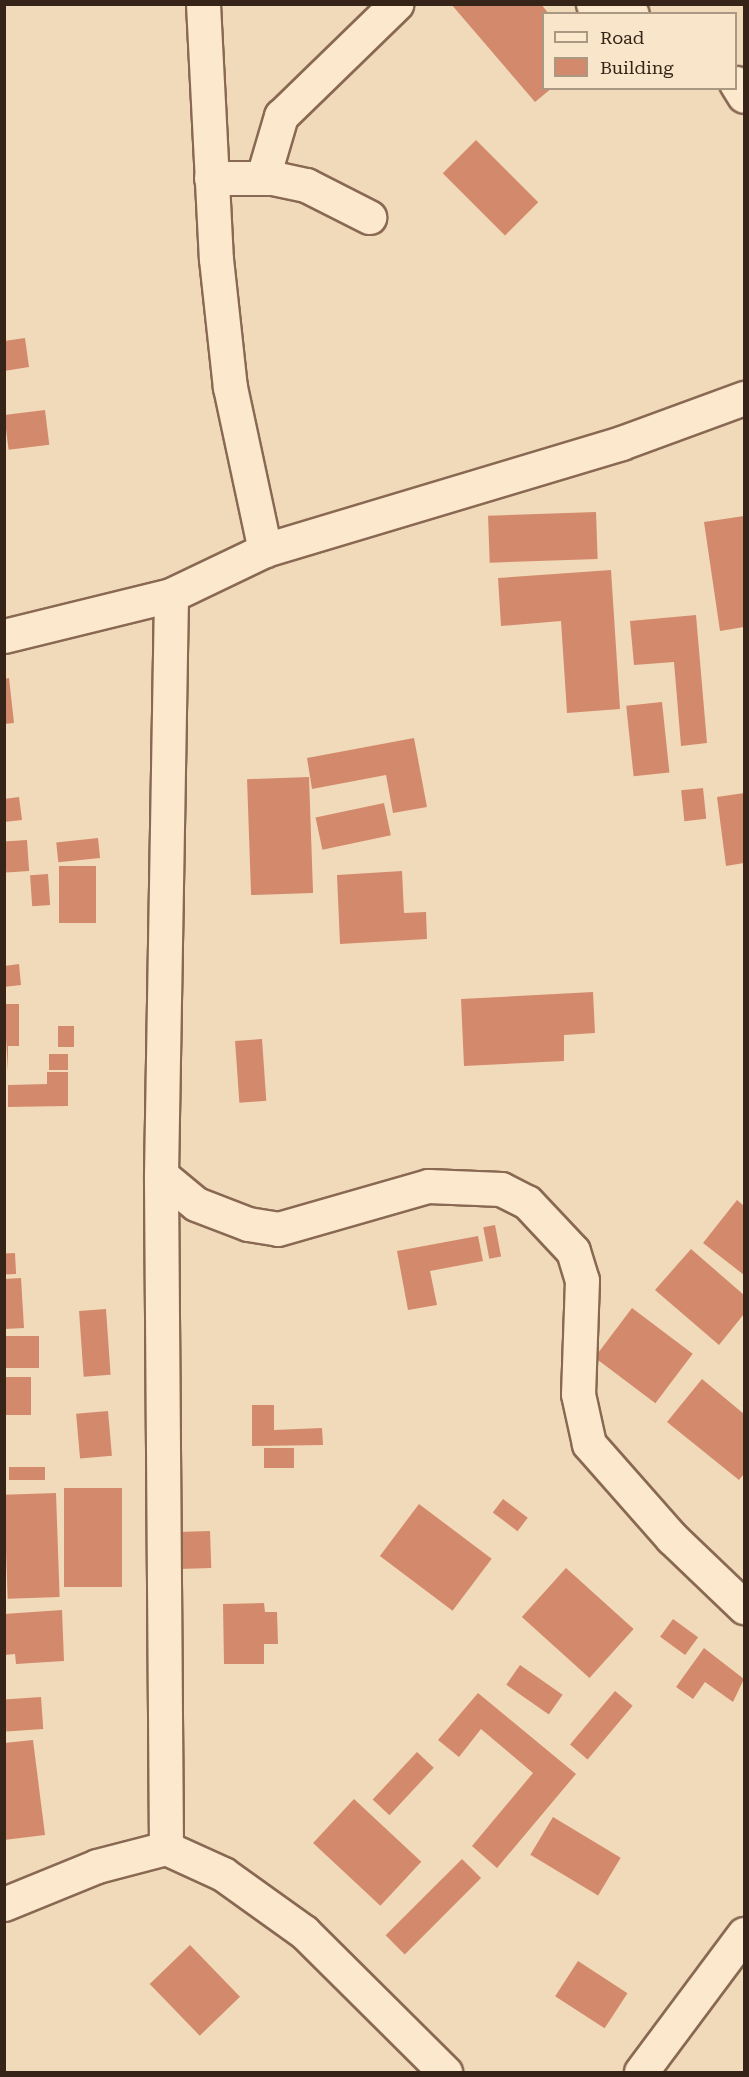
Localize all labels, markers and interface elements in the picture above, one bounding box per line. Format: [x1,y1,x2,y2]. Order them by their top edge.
legend [542,12,737,90]
text: Road [600,27,644,48]
text: Building [600,57,674,78]

